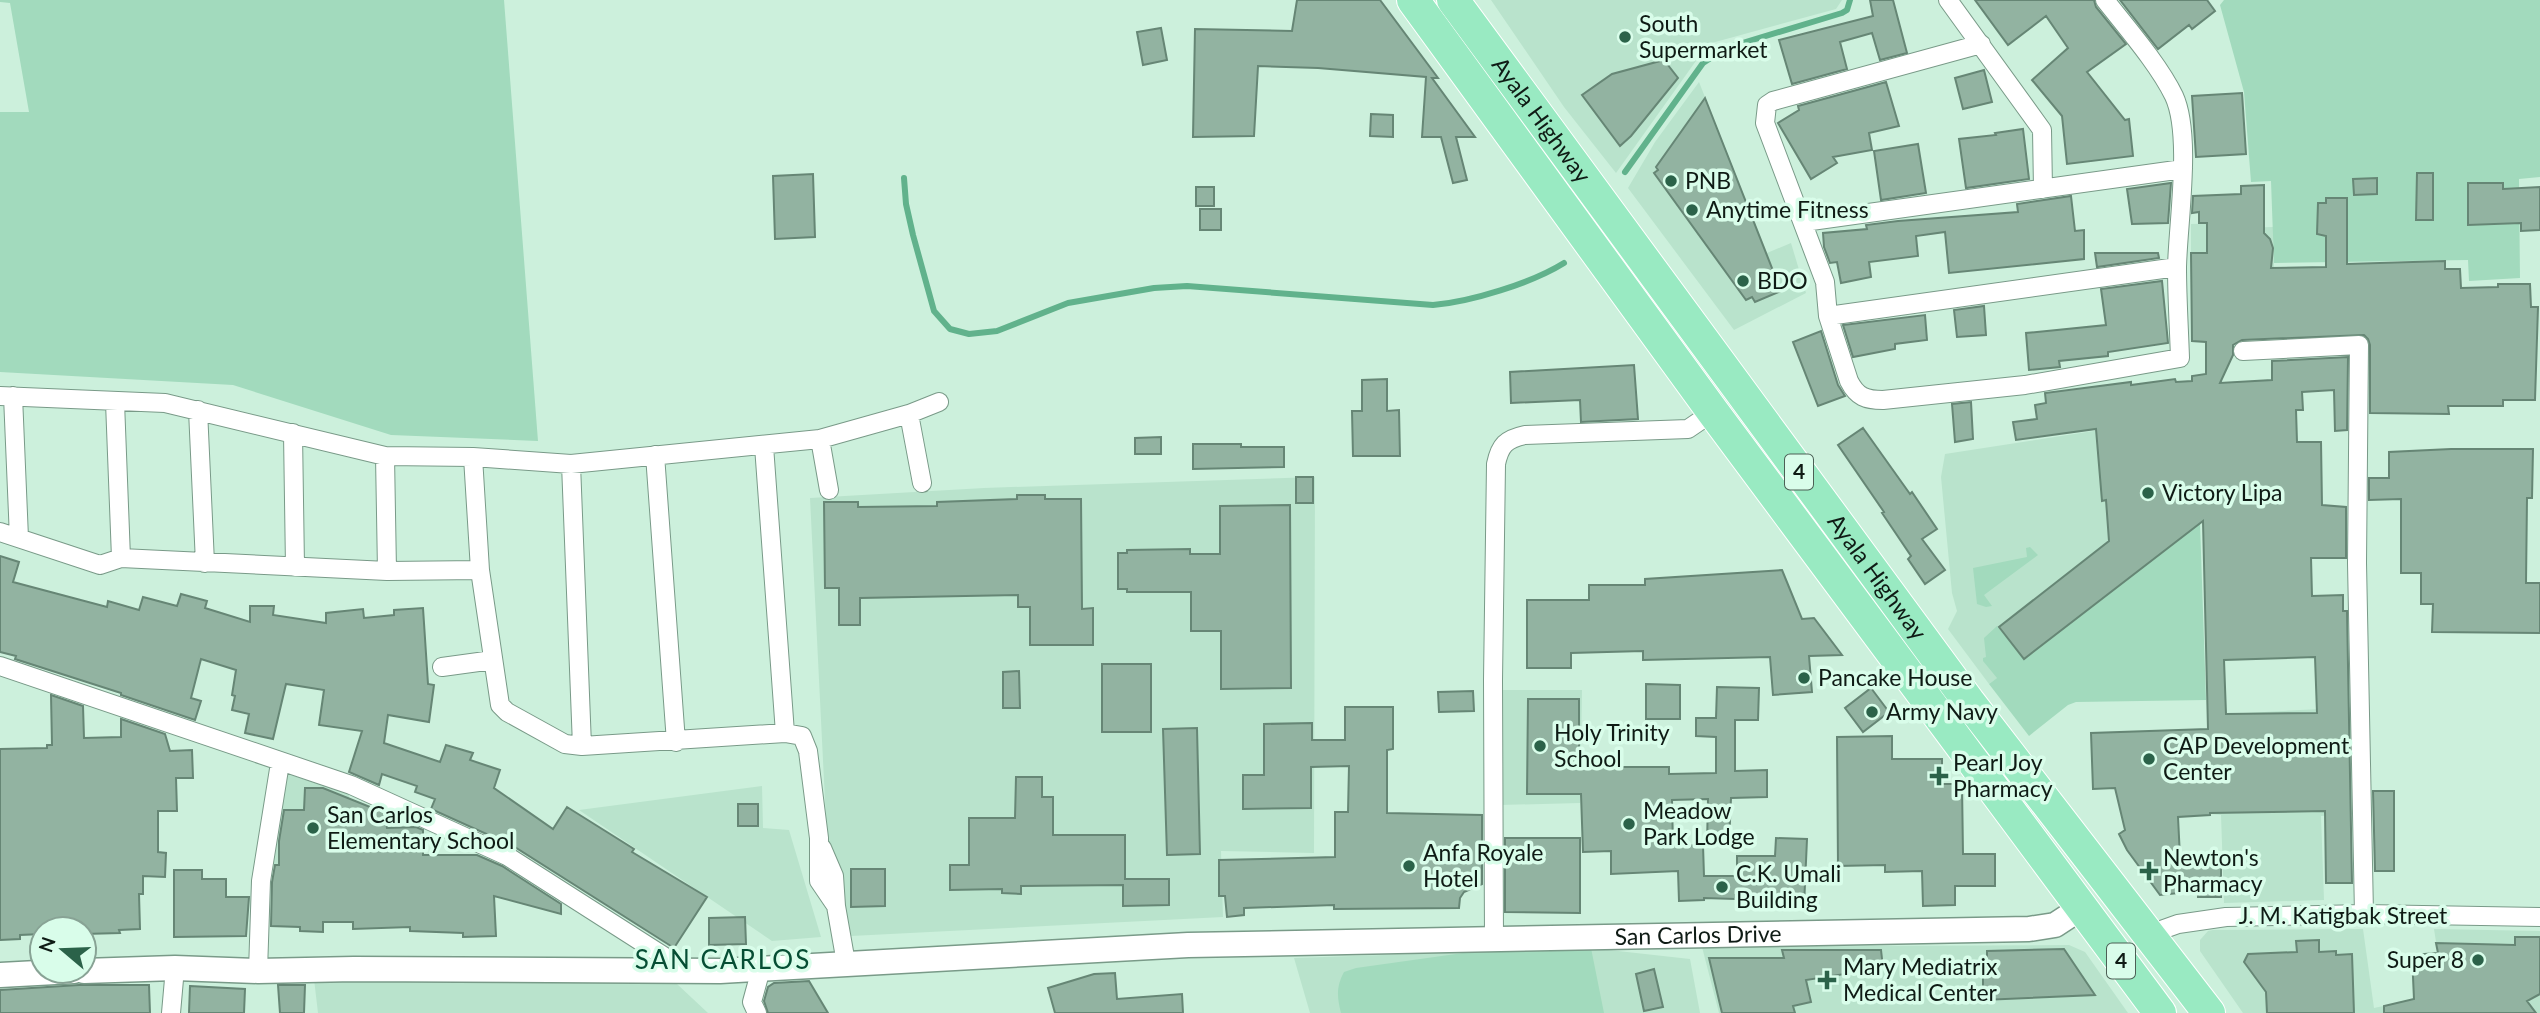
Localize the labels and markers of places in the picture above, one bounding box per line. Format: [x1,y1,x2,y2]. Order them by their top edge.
place label: South Supermarket [1639,9,1768,63]
marker: South Supermarket [1617,29,1633,45]
place label: PNB [1685,166,1731,194]
marker: PNB [1663,173,1679,189]
place label: Anytime Fitness [1706,195,1869,223]
marker: Anytime Fitness [1684,202,1700,218]
place label: BDO [1757,266,1808,294]
marker: BDO [1735,273,1751,289]
place label: Victory Lipa [2162,478,2283,506]
marker: Victory Lipa [2140,485,2156,501]
place label: Pancake House [1818,663,1972,691]
marker: Pancake House [1796,670,1812,686]
place label: Army Navy [1886,697,1998,725]
marker: Army Navy [1864,704,1880,720]
place label: Holy Trinity School [1554,718,1670,772]
place label: CAP Development Center [2163,731,2350,785]
marker: Holy Trinity School [1532,738,1548,754]
place label: Pearl Joy Pharmacy [1953,748,2053,802]
marker: CAP Development Center [2141,751,2157,767]
marker: Pearl Joy Pharmacy [1931,768,1947,784]
place label: Meadow Park Lodge [1643,796,1755,850]
place label: San Carlos Elementary School [327,800,514,854]
marker: Meadow Park Lodge [1621,816,1637,832]
marker: San Carlos Elementary School [305,820,321,836]
place label: Anfa Royale Hotel [1423,838,1543,892]
place label: Newton's Pharmacy [2163,843,2263,897]
marker: Anfa Royale Hotel [1401,858,1417,874]
place label: C.K. Umali Building [1736,859,1841,913]
marker: Newton's Pharmacy [2141,863,2157,879]
marker: C.K. Umali Building [1714,879,1730,895]
place label: Super 8 [2387,945,2464,973]
place label: Mary Mediatrix Medical Center [1843,952,1998,1006]
marker: Super 8 [2470,952,2486,968]
marker: Mary Mediatrix Medical Center [1817,970,1837,990]

